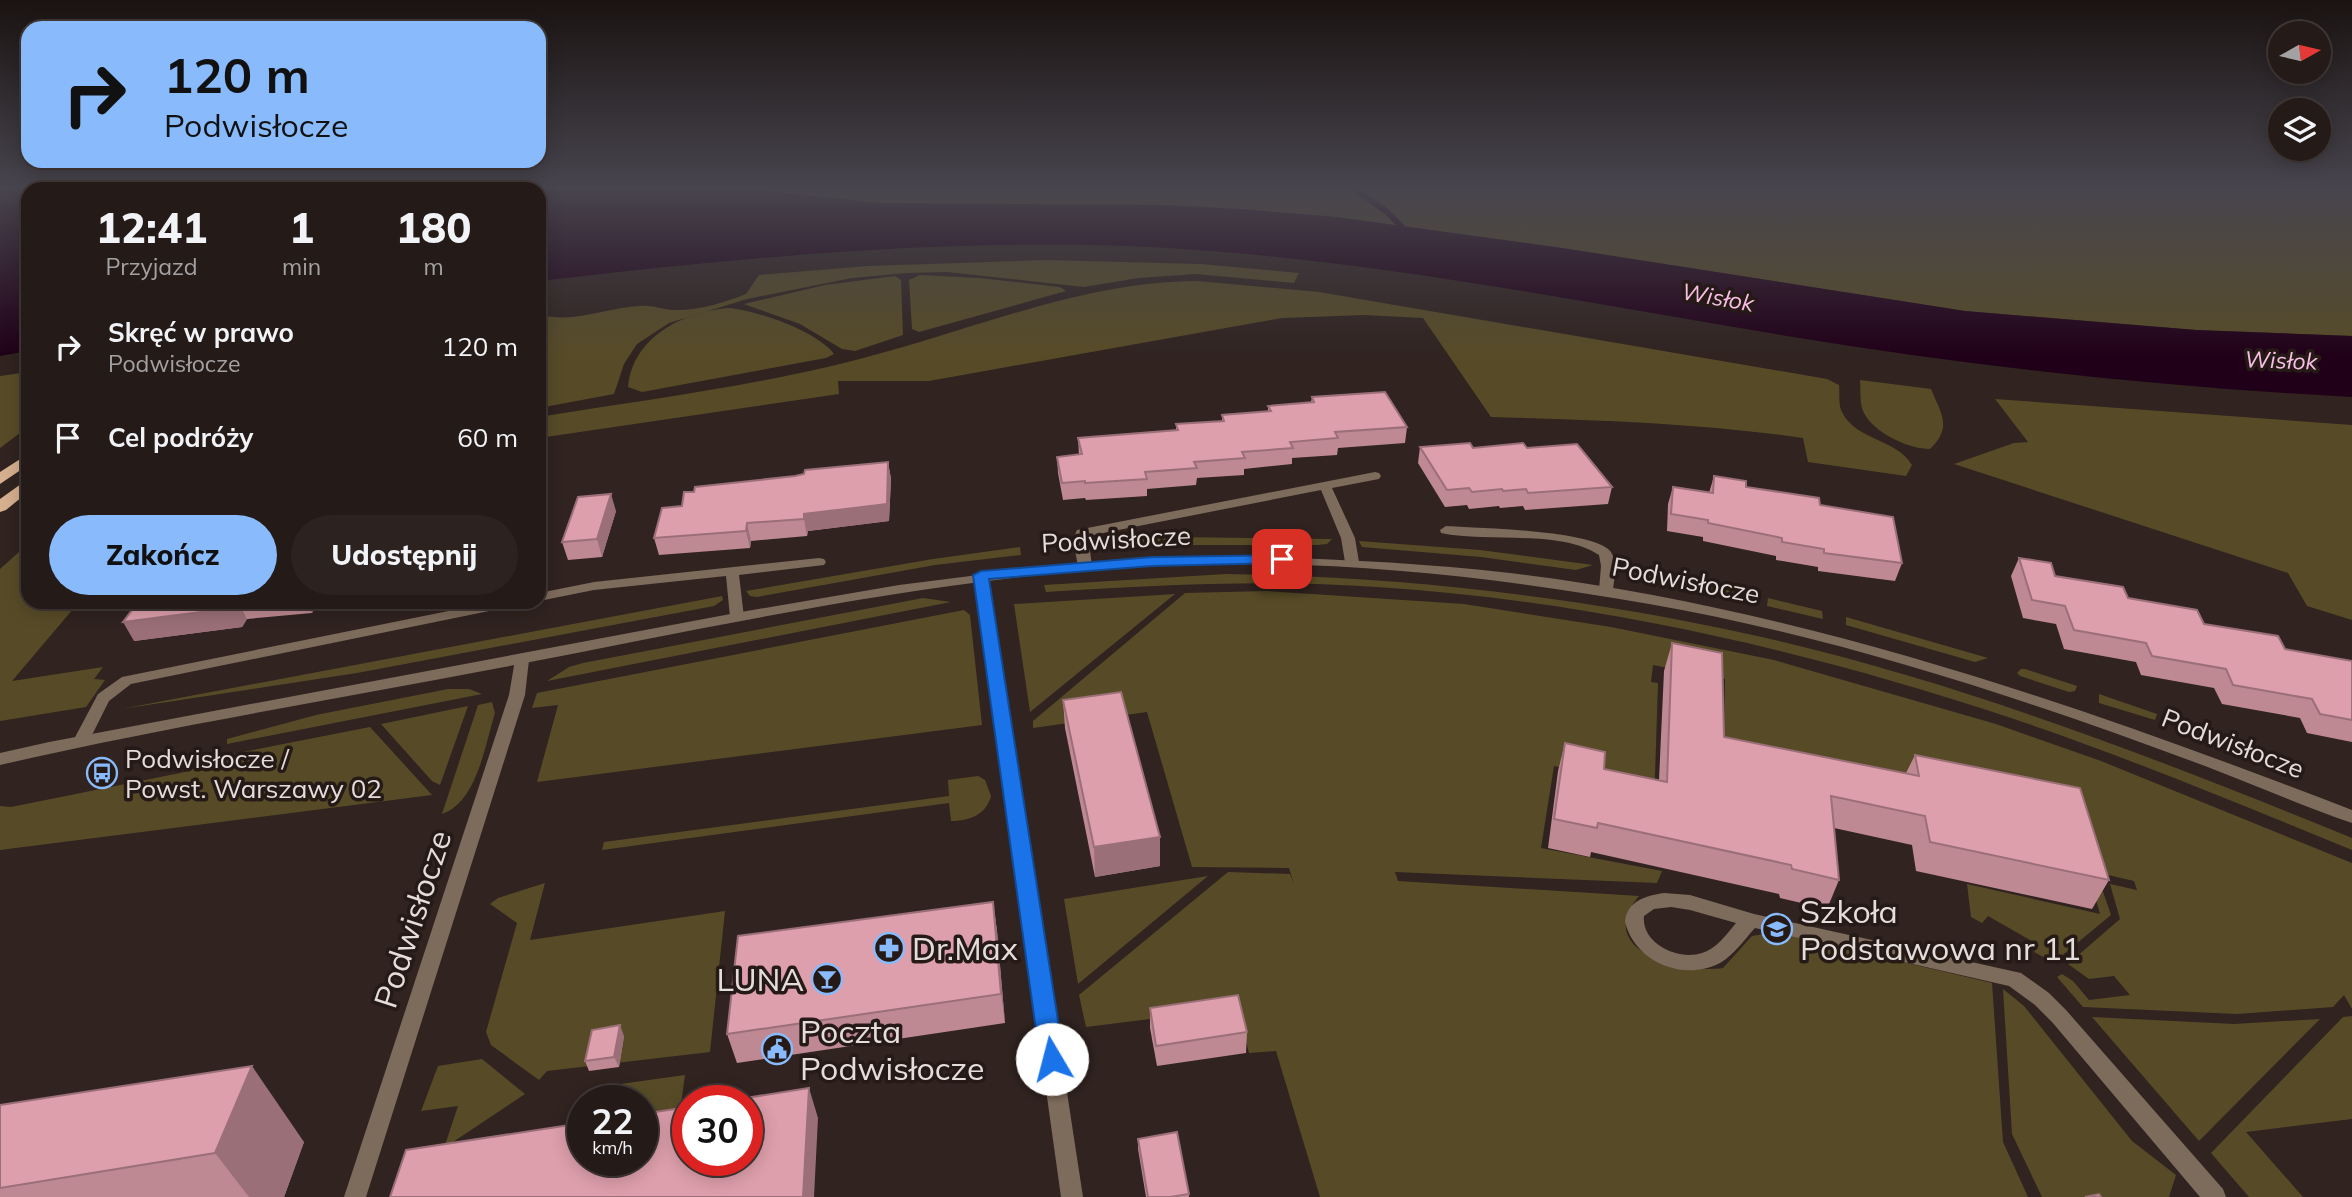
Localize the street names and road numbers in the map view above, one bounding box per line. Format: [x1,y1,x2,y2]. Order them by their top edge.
street label: Podwisłocze [1040,519,1192,559]
street label: Podwisłocze [1609,550,1763,610]
street label: Podwisłocze [2157,701,2309,785]
street label: Podwisłocze [365,825,459,1013]

